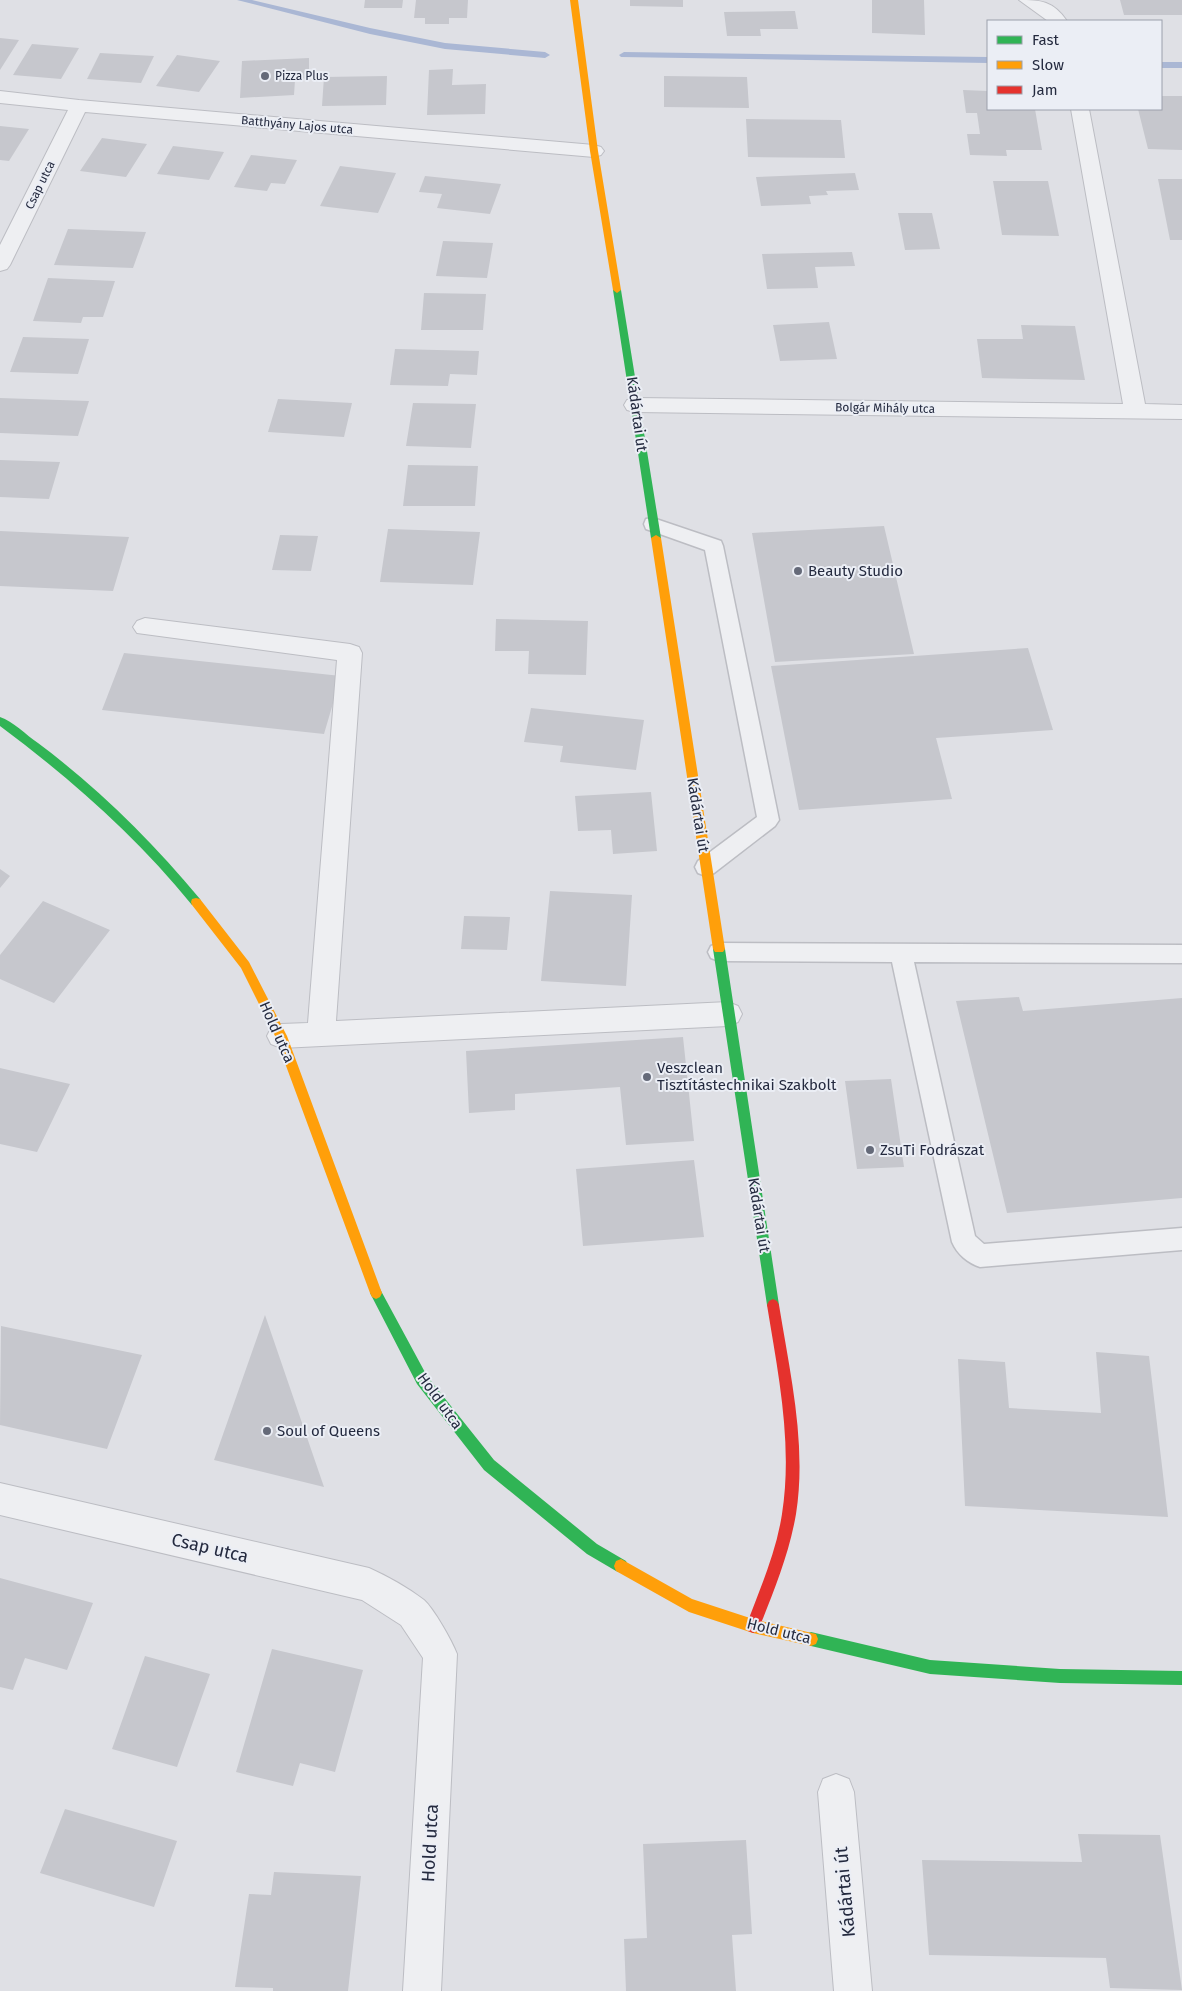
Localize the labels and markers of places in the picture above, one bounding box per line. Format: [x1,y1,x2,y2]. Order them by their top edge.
place label: Pizza Plus [275,69,329,83]
marker: Pizza Plus [259,70,271,82]
place label: Beauty Studio [808,562,903,580]
marker: Beauty Studio [792,565,804,577]
place label: Veszclean Tisztítástechnikai Szakbolt [657,1059,837,1094]
marker: Veszclean Tisztítástechnikai Szakbolt [641,1071,653,1083]
place label: ZsuTi Fodrászat [880,1141,985,1159]
marker: ZsuTi Fodrászat [864,1144,876,1156]
place label: Soul of Queens [277,1422,380,1440]
marker: Soul of Queens [261,1425,273,1437]

